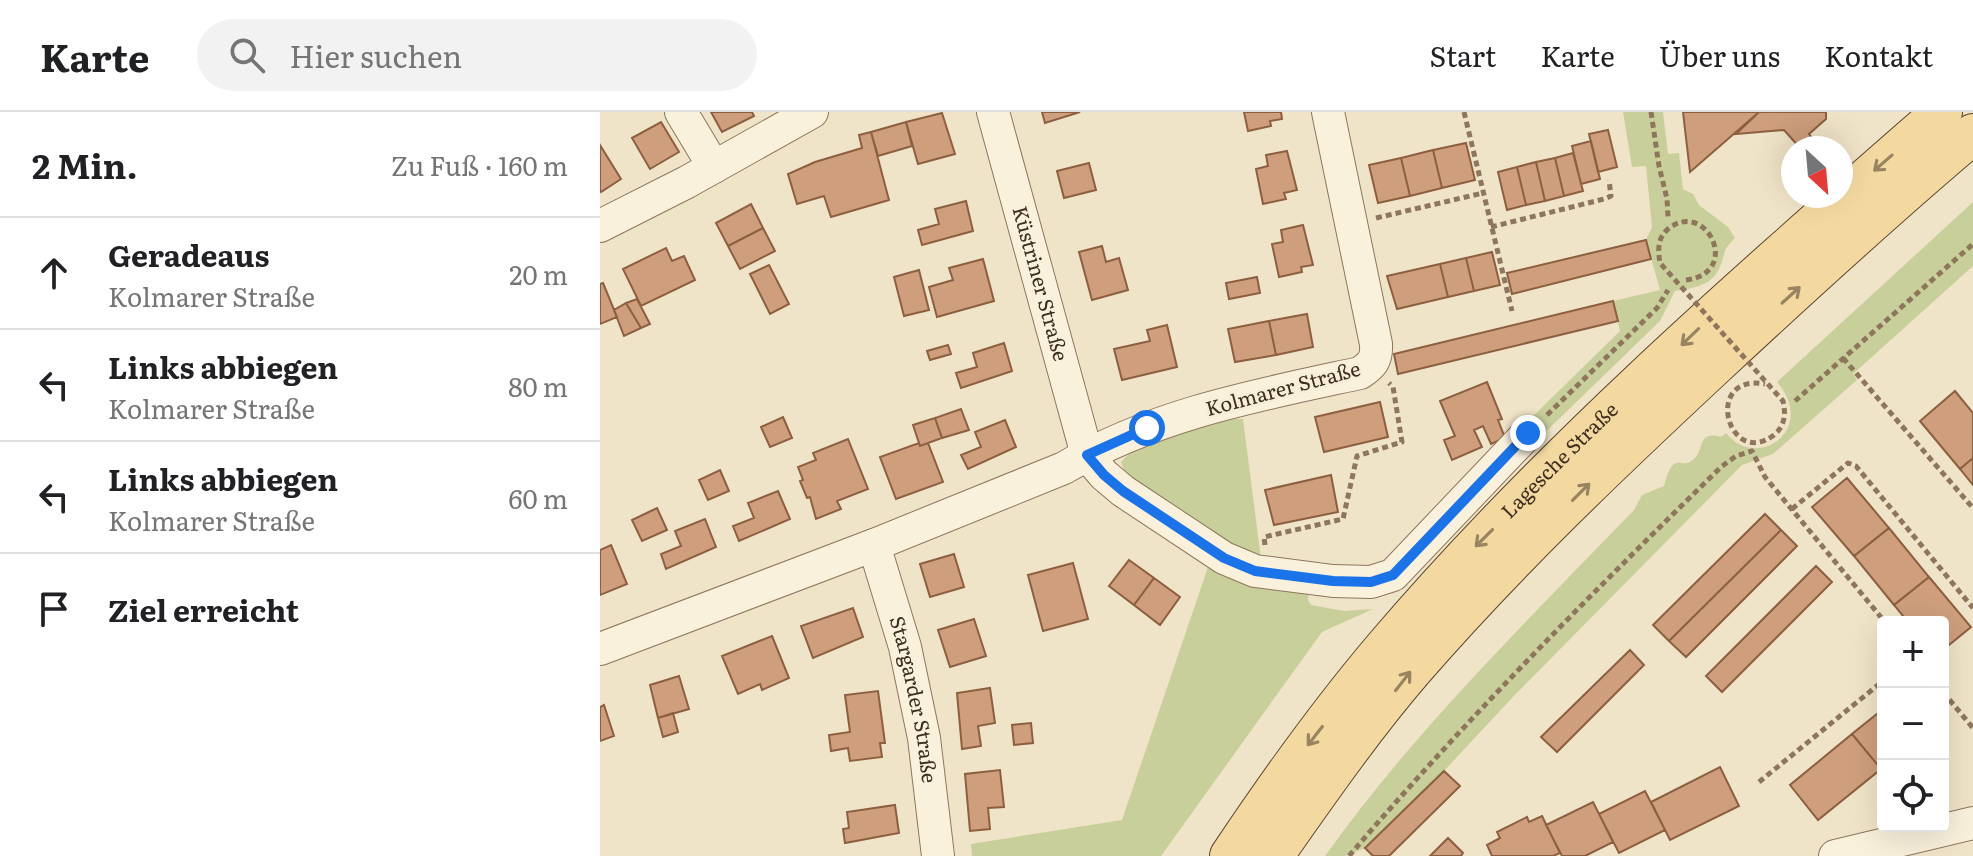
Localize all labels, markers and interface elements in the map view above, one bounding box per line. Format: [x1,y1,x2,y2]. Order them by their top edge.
search box [197,19,757,91]
text: Karte [40,27,149,84]
icon: search [225,33,269,77]
text: Hier suchen [289,33,462,77]
text: Start [1430,34,1496,76]
text: Karte [1540,34,1615,76]
text: Über uns [1659,34,1780,76]
text: Kontakt [1824,34,1933,76]
north arrow [1781,136,1853,208]
text: 2 Min. [32,139,138,189]
text: Zu Fuß · 160 m [391,145,568,184]
one-way arrow [1874,154,1894,172]
street label: Küstriner Straße [1006,202,1078,364]
text: Geradeaus [108,232,270,276]
icon: ahead [32,251,76,295]
text: 20 m [509,254,568,293]
text: Kolmarer Straße [108,276,315,315]
one-way arrow [1781,287,1801,305]
one-way arrow [1680,327,1700,346]
text: Links abbiegen [108,344,338,388]
street label: Kolmarer Straße [1202,352,1363,422]
icon: left [32,363,76,407]
text: 80 m [508,366,568,405]
text: Kolmarer Straße [108,388,315,427]
street label: Lagesche Straße [1493,394,1624,524]
route start [1129,410,1165,446]
route end [1510,415,1546,451]
text: Links abbiegen [108,456,338,500]
icon: left [32,475,76,519]
text: 60 m [509,478,568,517]
one-way arrow [1571,483,1590,502]
text: Kolmarer Straße [108,500,315,539]
one-way arrow [1475,528,1494,547]
icon: arrive [32,587,76,631]
text: Ziel erreicht [108,587,299,631]
street label: Stargarder Straße [883,612,946,785]
map controls [1877,616,1949,832]
button: + [1877,616,1949,688]
one-way arrow [1395,671,1412,692]
button: − [1877,688,1949,760]
one-way arrow [1307,725,1324,746]
button: locate [1877,760,1949,832]

